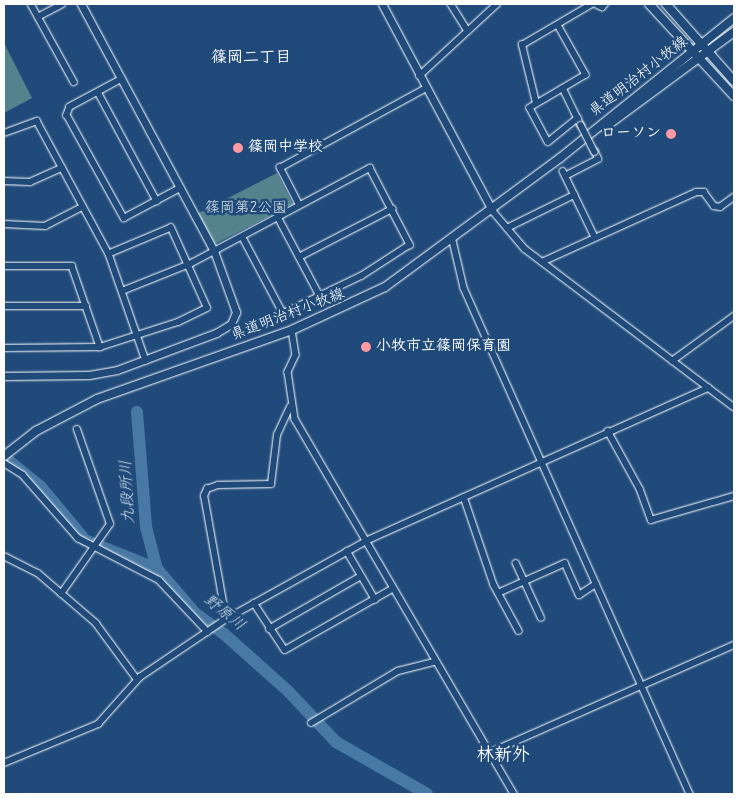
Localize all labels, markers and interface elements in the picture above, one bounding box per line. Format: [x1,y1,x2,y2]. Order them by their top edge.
street label: 県道明治村小牧線 [586,33,692,121]
district label: 篠岡二丁目 [211,48,291,68]
place label: ローソン [601,125,661,143]
marker: ローソン [665,128,677,140]
place label: 篠岡中学校 [248,139,323,157]
marker: 篠岡中学校 [232,142,244,154]
park label: 篠岡第2公園 [205,200,287,218]
street label: 県道明治村小牧線 [229,285,347,345]
place label: 小牧市立篠岡保育園 [376,338,511,356]
marker: 小牧市立篠岡保育園 [360,341,372,353]
water label: 九段所川 [117,460,139,524]
water label: 野原川 [199,590,249,636]
district label: 林新外 [476,744,530,766]

